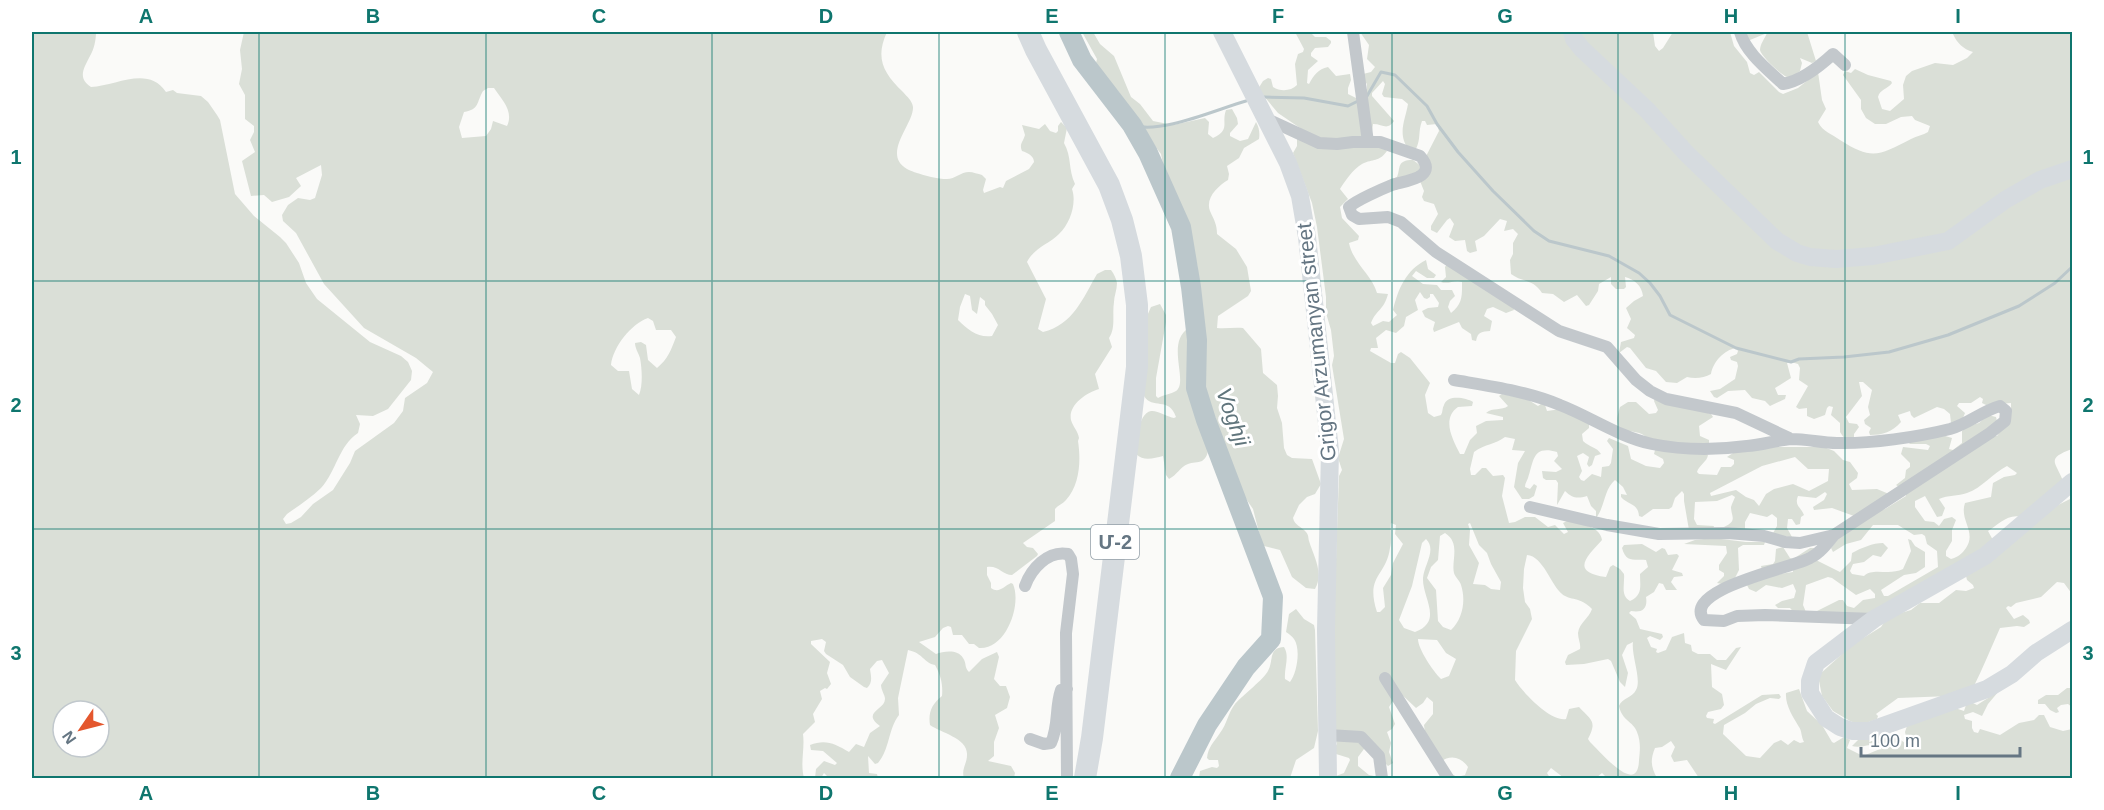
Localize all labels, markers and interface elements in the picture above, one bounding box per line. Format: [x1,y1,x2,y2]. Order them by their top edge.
text: A [139,5,153,27]
text: B [366,5,380,27]
text: C [592,5,606,27]
text: D [819,5,833,27]
text: E [1045,5,1059,27]
text: F [1272,5,1284,27]
text: G [1497,5,1513,27]
text: H [1724,5,1738,27]
text: I [1955,5,1961,27]
text: 1 [10,146,22,168]
text: 1 [2082,146,2094,168]
street label: Grigor Arzumanyan street [1292,222,1340,462]
water label: Voghji [1211,384,1255,451]
text: 2 [10,394,22,416]
text: 2 [2082,394,2094,416]
road number: Մ-2 [1091,525,1139,559]
text: 3 [10,642,22,664]
text: 3 [2082,642,2094,664]
north arrow [51,699,111,759]
scale bar [1861,720,2020,758]
text: N [59,728,79,747]
text: 100 m [1870,731,1920,751]
text: A [139,782,153,804]
text: B [366,782,380,804]
text: C [592,782,606,804]
text: D [819,782,833,804]
text: E [1045,782,1059,804]
text: F [1272,782,1284,804]
text: G [1497,782,1513,804]
text: H [1724,782,1738,804]
text: I [1955,782,1961,804]

